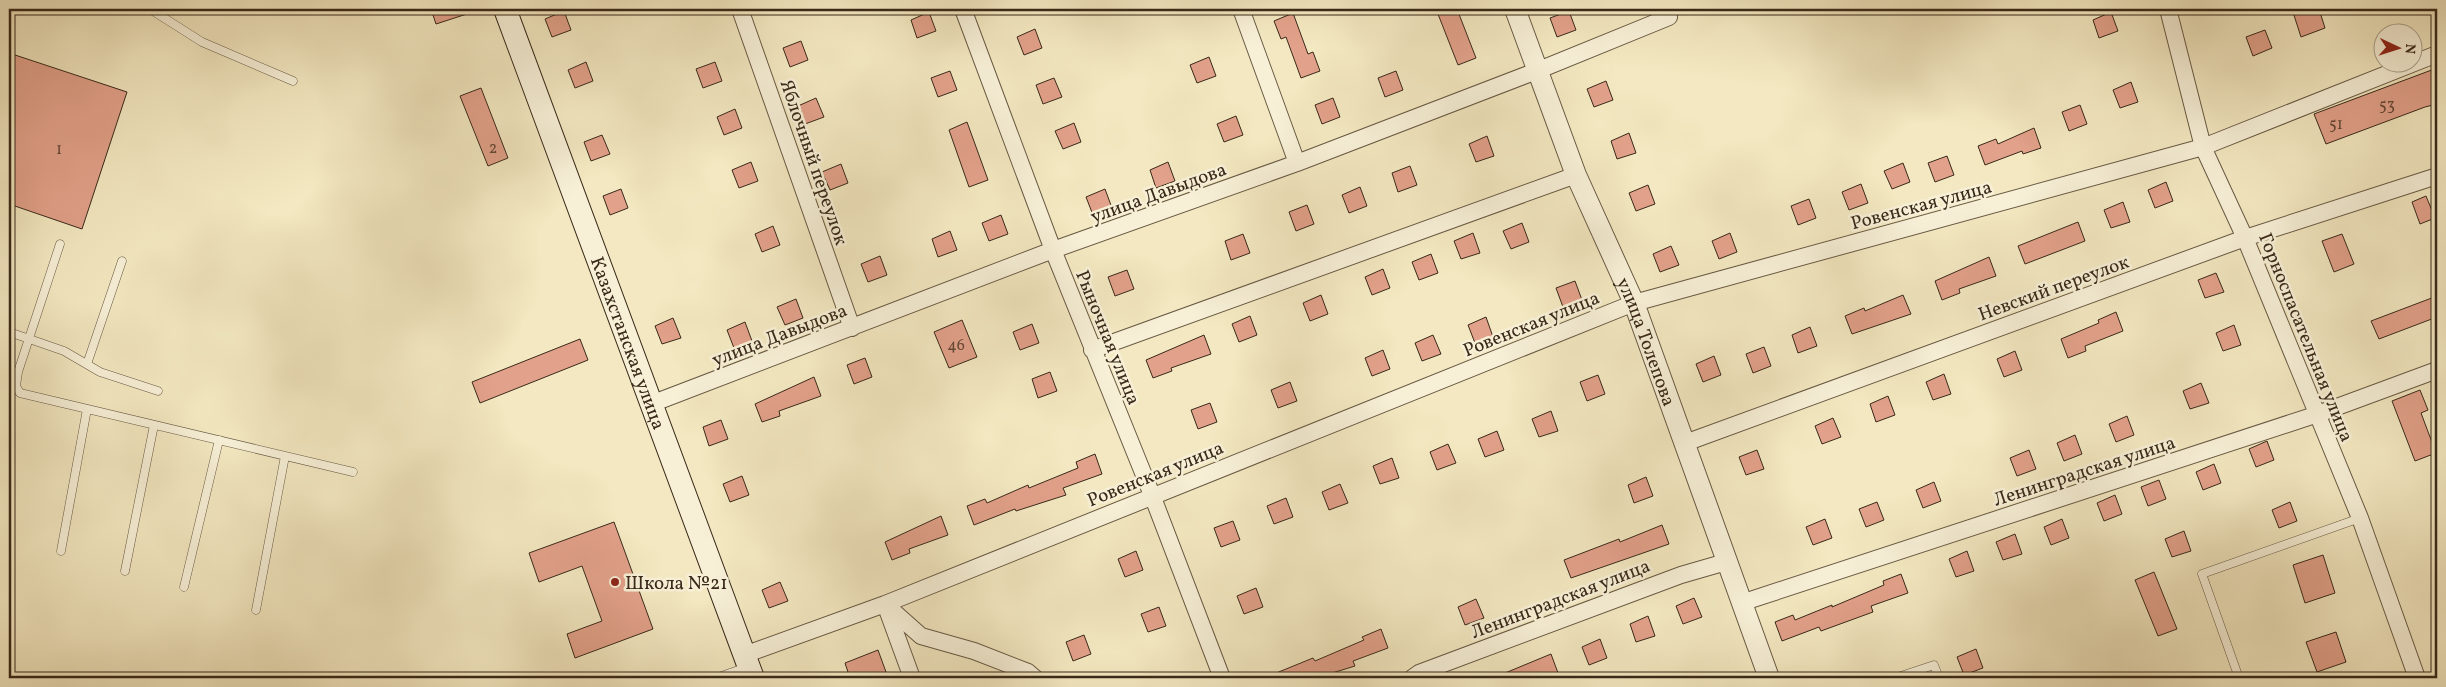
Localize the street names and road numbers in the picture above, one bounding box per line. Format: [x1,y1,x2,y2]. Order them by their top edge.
street label: Яблочный переулок [773,76,854,249]
street label: улица Давыдова [1087,157,1230,231]
street label: Ровенская улица [1848,175,1995,237]
street label: Горноспасательная улица [2251,229,2359,446]
street label: Невский переулок [1975,250,2133,328]
street label: Казахстанская улица [583,253,671,434]
street label: Рыночная улица [1068,266,1146,409]
street label: улица Толепова [1609,274,1681,410]
street label: Ровенская улица [1460,286,1604,364]
street label: улица Давыдова [708,298,851,374]
street label: Ленинградская улица [1990,430,2179,514]
street label: Ровенская улица [1084,436,1228,514]
street label: Ленинградская улица [1467,554,1654,646]

